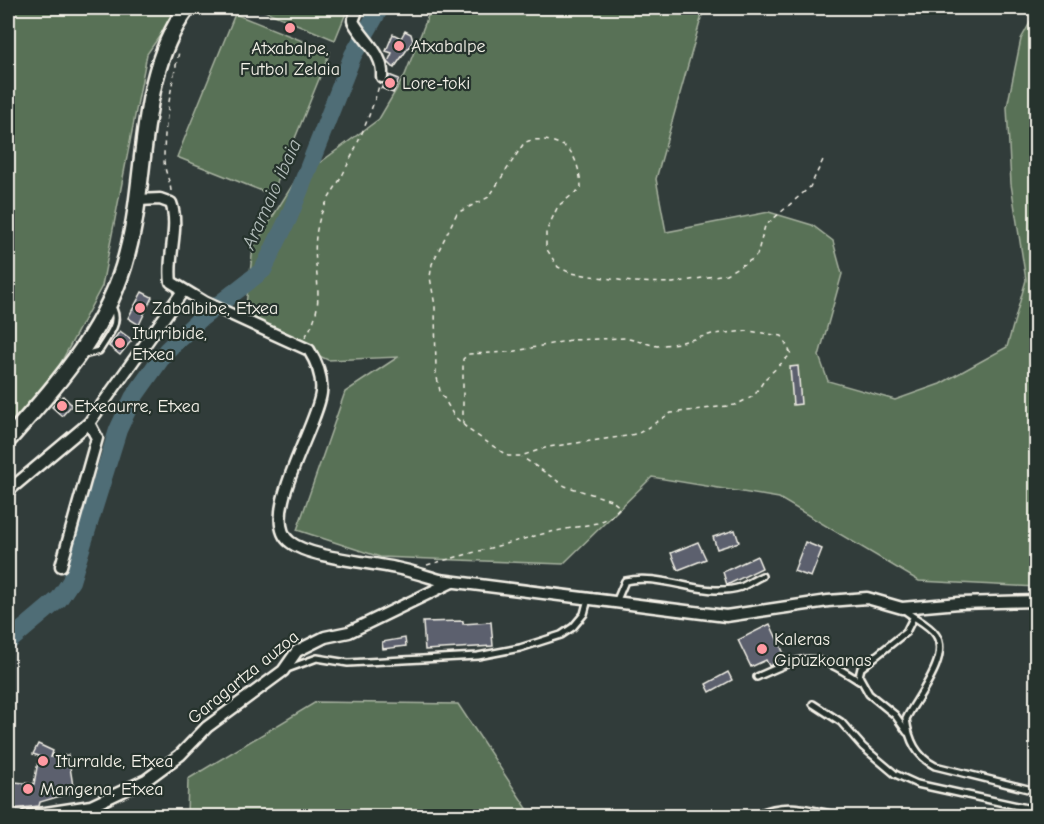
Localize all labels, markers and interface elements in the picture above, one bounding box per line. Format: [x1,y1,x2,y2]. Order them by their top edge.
marker: Atxabalpe, Futbol Zelaia [283,21,297,35]
place label: Atxabalpe [411,36,485,57]
place label: Atxabalpe, Futbol Zelaia [240,38,340,80]
marker: Atxabalpe [392,39,406,53]
place label: Lore-toki [402,73,470,94]
marker: Lore-toki [383,76,397,90]
water label: Aramaio ibaia [236,136,306,254]
place label: Zabalbibe, Etxea [152,298,278,319]
marker: Zabalbibe, Etxea [133,301,147,315]
place label: Iturribide, Etxea [132,323,207,365]
marker: Iturribide, Etxea [113,336,127,350]
place label: Etxeaurre, Etxea [74,396,200,417]
marker: Etxeaurre, Etxea [55,399,69,413]
street label: Garagartza auzoa [184,626,303,729]
place label: Kaleras Gipuzkoanas [774,629,871,671]
marker: Kaleras Gipuzkoanas [755,642,769,656]
place label: Iturralde, Etxea [55,751,174,772]
marker: Iturralde, Etxea [36,754,50,768]
place label: Mangena, Etxea [40,779,164,800]
marker: Mangena, Etxea [21,782,35,796]

